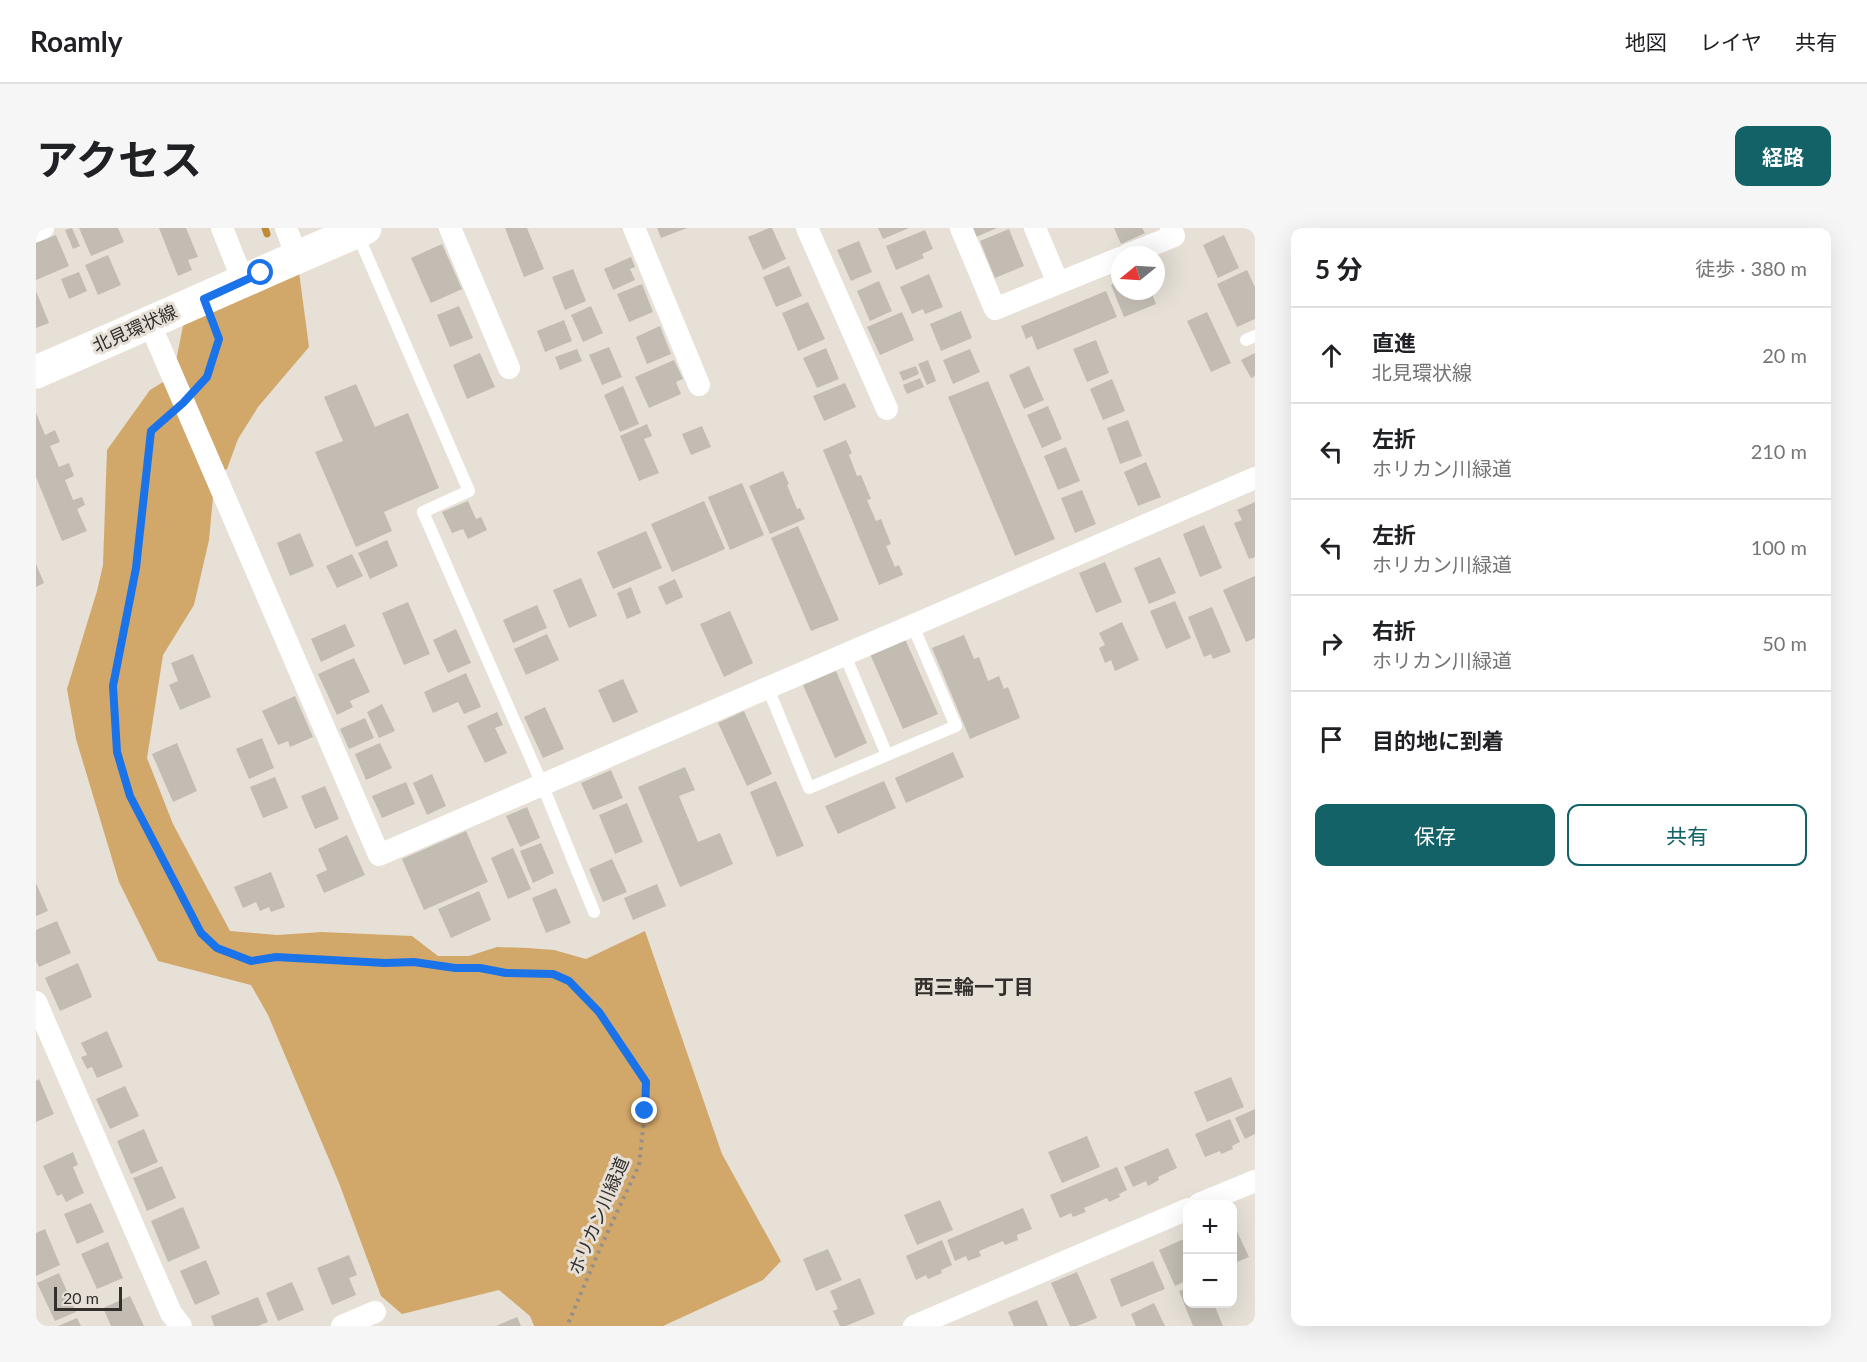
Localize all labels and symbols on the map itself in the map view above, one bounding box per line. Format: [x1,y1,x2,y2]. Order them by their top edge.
north arrow [1111,246,1165,300]
route start [247,259,273,285]
street label: 北見環状線 [89,300,180,356]
district label: 西三輪一丁目 [914,974,1034,998]
route end [631,1097,657,1123]
street label: ホリカン川緑道 [563,1153,633,1278]
scale bar [54,1284,122,1312]

